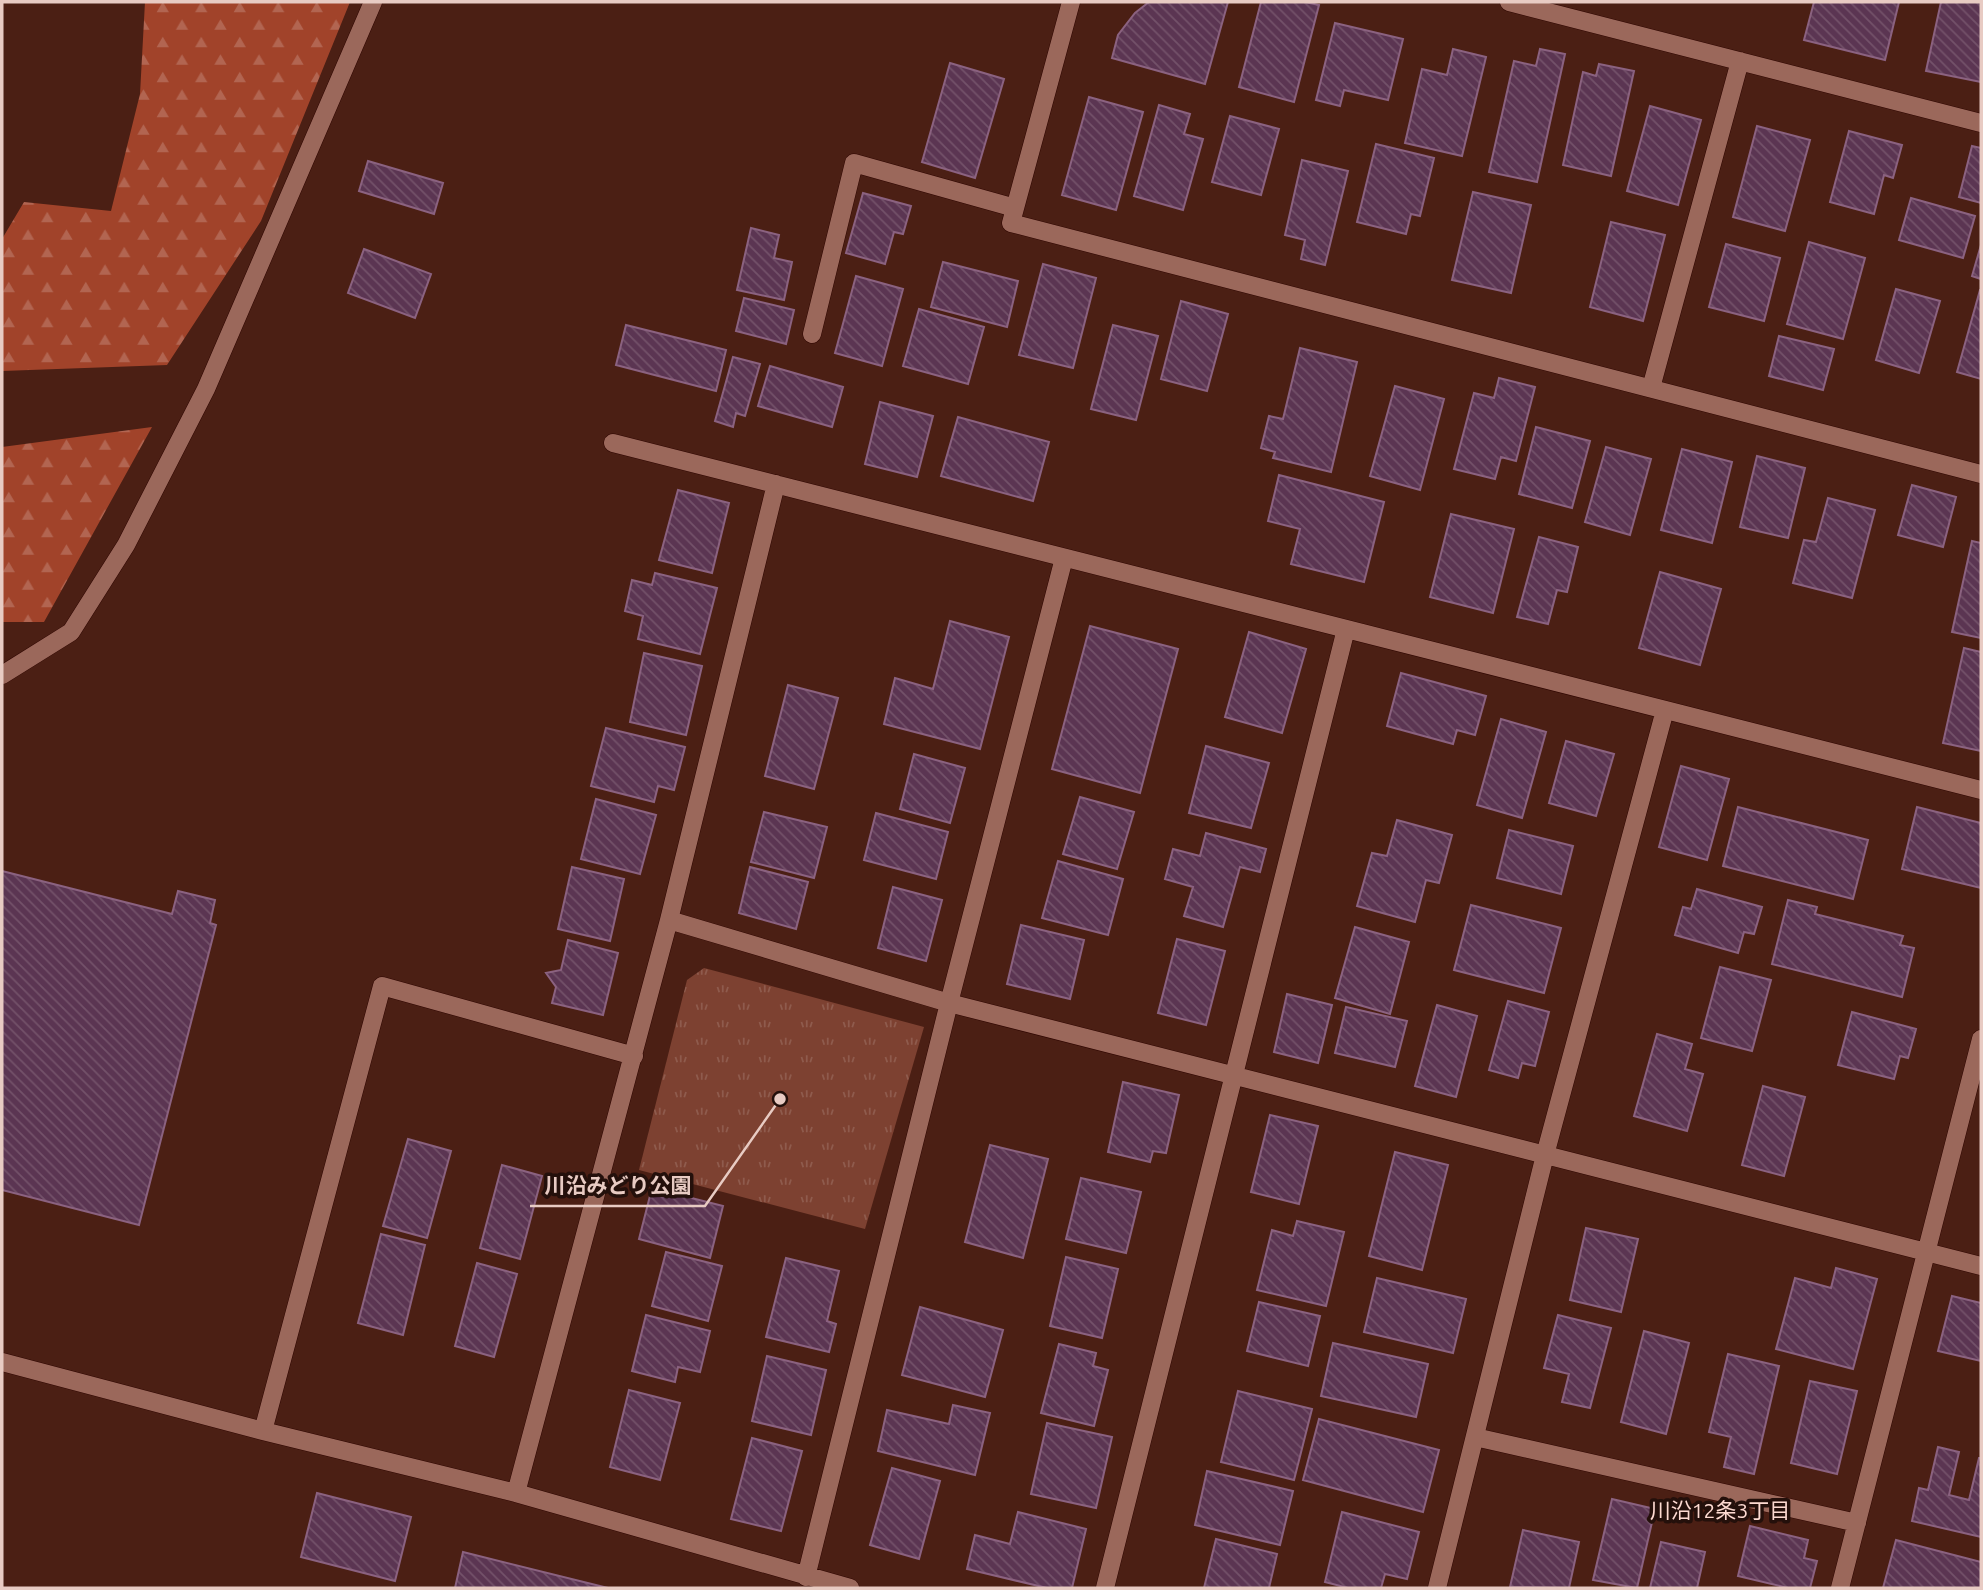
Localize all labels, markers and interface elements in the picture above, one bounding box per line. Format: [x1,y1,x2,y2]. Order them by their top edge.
callout: 川沿みどり公園 [530,1164,705,1206]
text: 川沿みどり公園 [545,1173,692,1197]
district label: 川沿12条3丁目 [1650,1498,1790,1522]

